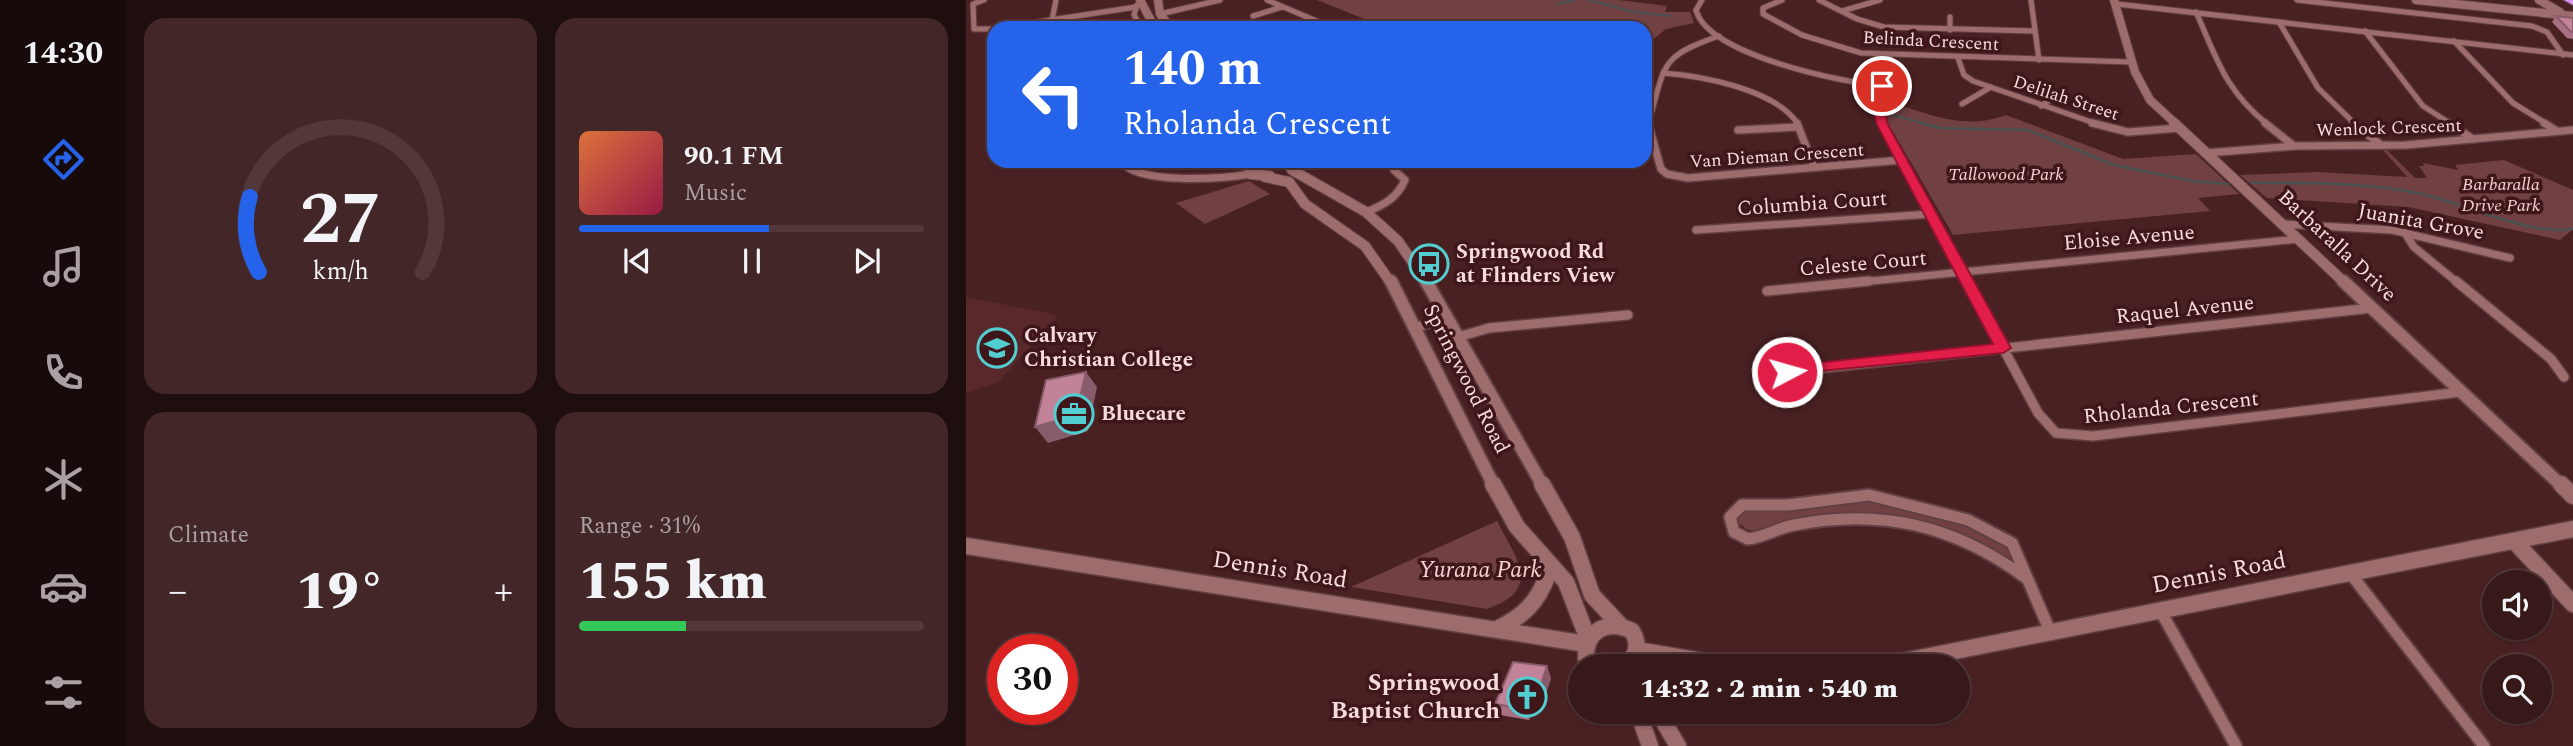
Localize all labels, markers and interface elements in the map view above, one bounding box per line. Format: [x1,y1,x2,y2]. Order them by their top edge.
street label: Belinda Crescent [1862,24,2000,58]
text: 14:30 [23,29,103,78]
text: 140 m [1123,32,1262,107]
icon: left [1008,49,1099,140]
pin [1852,56,1912,116]
icon: arrive [1863,67,1901,105]
street label: Delilah Street [2010,68,2122,128]
text: Rholanda Crescent [1123,100,1391,149]
street label: Wenlock Crescent [2316,112,2462,144]
icon: directions [39,135,88,184]
text: 90.1 FM [684,136,784,176]
street label: Van Dieman Crescent [1689,136,1865,176]
park label: Tallowood Park [1948,161,2064,188]
text: 27 [300,165,381,276]
park label: Barbaralla Drive Park [2462,171,2541,219]
text: Music [684,176,747,211]
street label: Barbaralla Drive [2270,182,2404,310]
street label: Columbia Court [1736,183,1888,225]
street label: Juanita Grove [2355,195,2487,249]
street label: Eloise Avenue [2062,216,2196,260]
place label: Springwood Rd at Flinders View [1456,236,1616,292]
icon: music [39,242,88,291]
icon: previous [618,242,656,280]
icon: pause [733,242,771,280]
icon: next [848,242,886,280]
street label: Celeste Court [1798,242,1928,286]
bus stop icon: Springwood Rd at Flinders View [1408,243,1450,285]
text: km/h [312,253,369,291]
street label: Raquel Avenue [2114,287,2256,333]
street label: Springwood Road [1414,298,1518,460]
place label: Calvary Christian College [1024,320,1193,376]
school or university icon: Calvary Christian College [976,327,1018,369]
position arrow [1750,335,1824,409]
icon: phone [39,348,88,397]
street label: Rholanda Crescent [2082,383,2260,433]
office icon: Bluecare [1053,393,1095,435]
place label: Bluecare [1101,398,1186,430]
icon: climate [39,455,88,504]
text: Range · 31% [579,509,700,544]
text: Climate [168,518,249,553]
street label: Dennis Road [1210,542,1350,598]
street label: Dennis Road [2149,542,2289,604]
text: 155 km [579,543,767,622]
park label: Yurana Park [1418,552,1542,588]
text: 19° [296,553,385,632]
icon: car [39,562,88,611]
text: − [168,563,187,621]
text: + [494,563,513,621]
map controls [2482,570,2552,724]
button: sound [2482,570,2552,640]
speed limit sign: 30 [987,634,1078,725]
button: search [2482,654,2552,724]
place label: Springwood Baptist Church [1331,665,1500,729]
icon: filters [39,668,88,717]
text: 14:32 · 2 min · 540 m [1640,669,1898,709]
church icon: Springwood Baptist Church [1506,676,1548,718]

